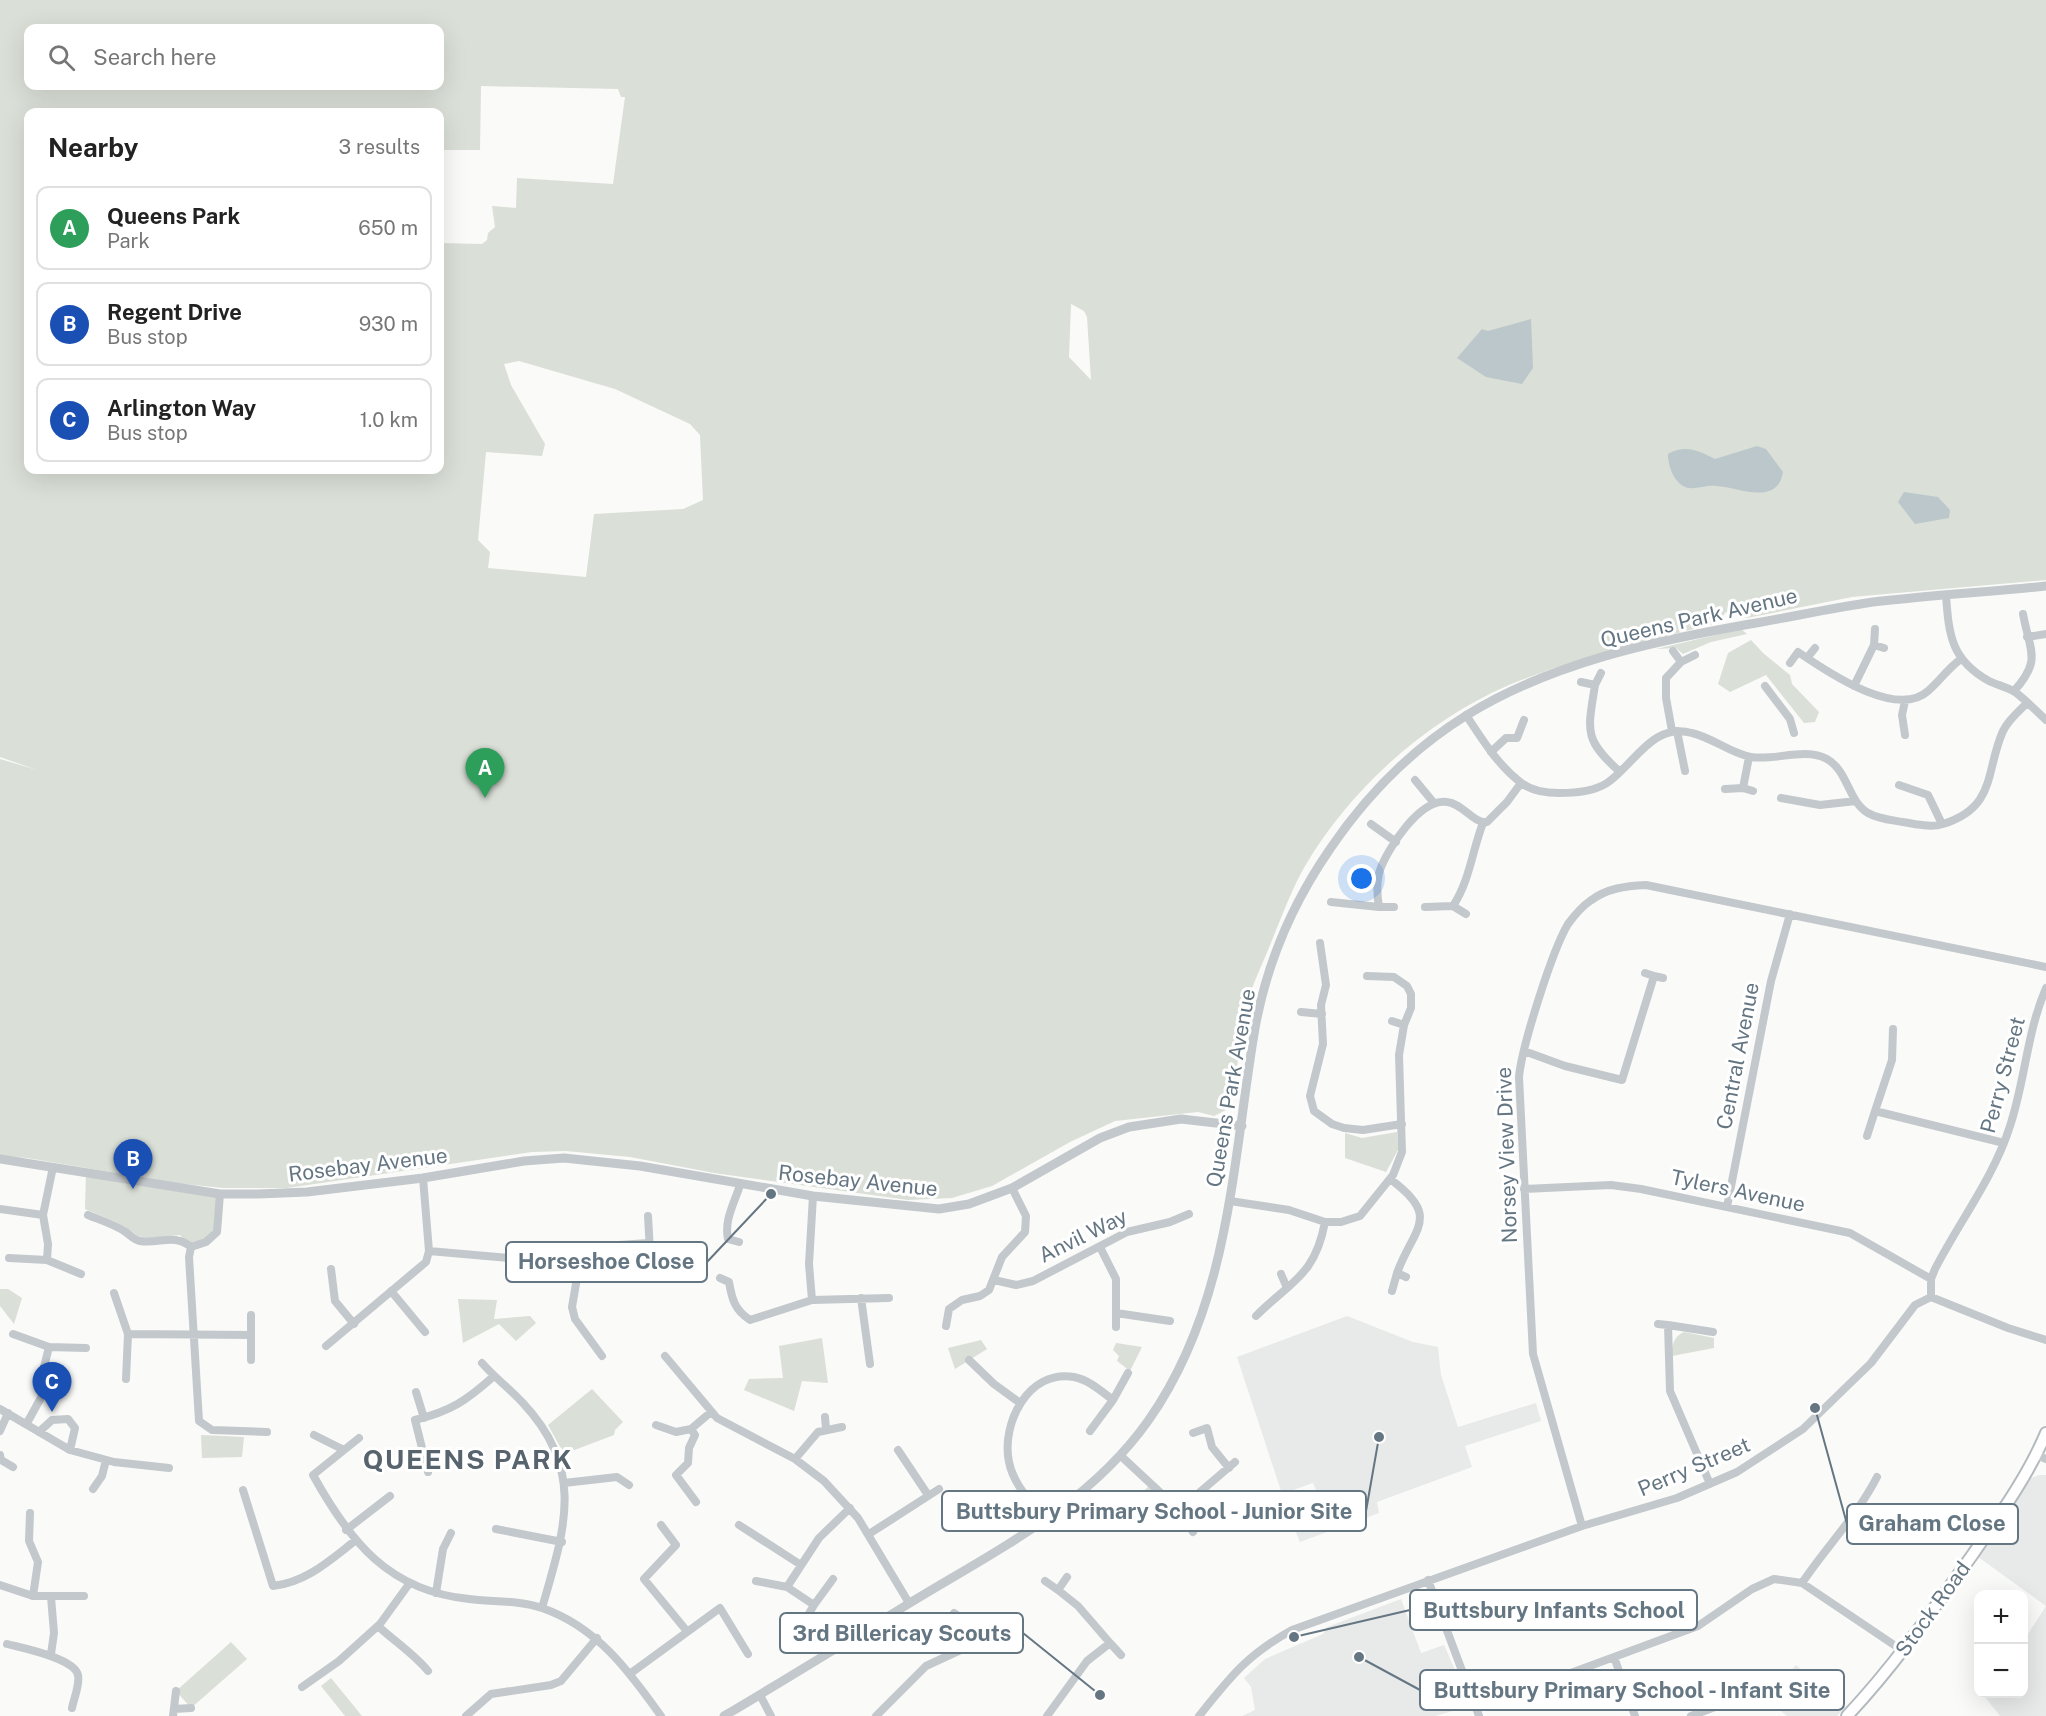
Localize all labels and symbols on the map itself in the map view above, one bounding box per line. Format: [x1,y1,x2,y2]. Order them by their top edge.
street label: Queens Park Avenue [1598,583,1800,652]
pin: A [466,748,504,798]
your location [1347,864,1376,893]
street label: Central Avenue [1711,980,1764,1132]
street label: Queens Park Avenue [1201,987,1260,1189]
street label: Perry Street [1975,1014,2030,1136]
street label: Norsey View Drive [1491,1066,1522,1244]
pin: B [114,1140,152,1189]
street label: Rosebay Avenue [287,1142,449,1187]
street label: Rosebay Avenue [777,1160,939,1201]
street label: Tylers Avenue [1669,1164,1807,1217]
street label: Anvil Way [1035,1203,1131,1268]
callout: Horseshoe Close [506,1242,707,1282]
text: Horseshoe Close [518,1248,694,1274]
pin: C [32,1362,72,1412]
street label: Perry Street [1634,1432,1754,1501]
district label: QUEENS PARK [363,1443,573,1475]
callout: Buttsbury Primary School - Junior Site [942,1491,1366,1531]
text: Buttsbury Primary School - Junior Site [956,1498,1352,1524]
callout: Graham Close [1847,1504,2018,1544]
text: Graham Close [1858,1510,2006,1536]
street label: Stock Road [1890,1556,1975,1661]
callout: Buttsbury Infants School [1410,1590,1697,1630]
text: Buttsbury Infants School [1423,1597,1685,1623]
callout: 3rd Billericay Scouts [780,1613,1023,1653]
text: 3rd Billericay Scouts [793,1620,1011,1646]
callout: Buttsbury Primary School - Infant Site [1420,1670,1844,1710]
text: Buttsbury Primary School - Infant Site [1434,1677,1830,1703]

